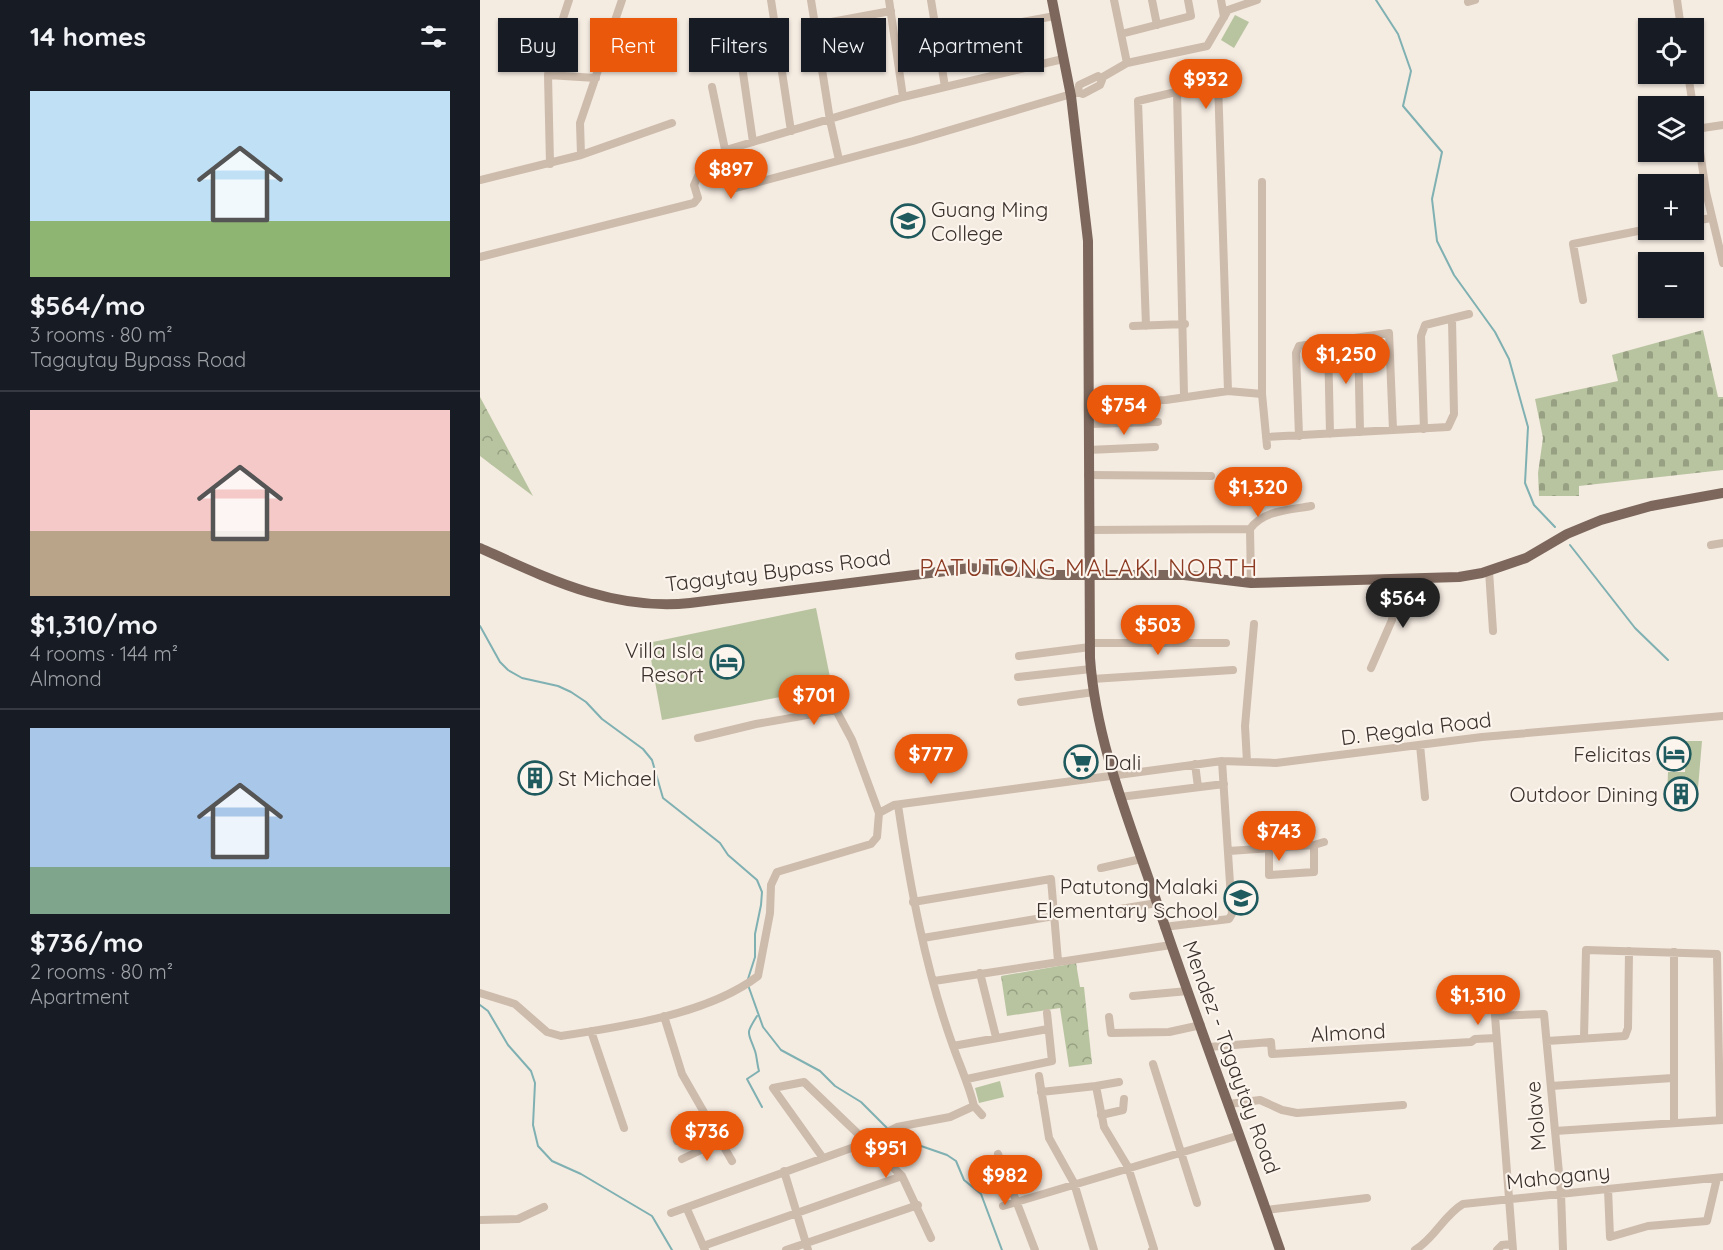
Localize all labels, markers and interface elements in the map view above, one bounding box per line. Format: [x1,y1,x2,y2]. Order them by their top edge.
chip: Buy [498,18,578,72]
chip: Rent [590,18,677,72]
chip: Filters [689,18,789,72]
chip: New [801,18,886,72]
chip: Apartment [898,18,1044,72]
map controls [1638,18,1704,318]
button: locate [1638,18,1704,84]
text: 14 homes [30,20,146,53]
icon: filters [417,20,450,53]
pin: $932 [1170,59,1242,110]
text: $932 [1183,66,1229,91]
button: layers [1638,96,1704,162]
icon: home [186,130,294,238]
pin: $897 [695,149,767,200]
text: $897 [709,156,753,181]
button: + [1638,174,1704,240]
place label: Guang Ming College [931,196,1048,246]
school or university icon: Guang Ming College [890,203,926,239]
button: − [1638,252,1704,318]
text: $564/mo [30,289,145,322]
text: 3 rooms · 80 m² [30,322,173,347]
pin: $1,250 [1297,334,1395,385]
text: $1,250 [1316,341,1376,366]
text: Tagaytay Bypass Road [30,347,246,372]
pin: $754 [1088,385,1160,436]
text: $754 [1101,392,1147,417]
icon: home [186,449,294,557]
pin: $1,320 [1209,467,1307,518]
text: $1,320 [1228,474,1288,499]
street label: Tagaytay Bypass Road [664,543,892,597]
district label: PATUTONG MALAKI NORTH [919,552,1259,582]
pin: $564 [1367,578,1439,629]
text: $564 [1380,585,1426,610]
pin: $503 [1122,605,1194,656]
text: $1,310/mo [30,608,158,641]
text: $503 [1135,612,1181,637]
place label: Villa Isla Resort [625,637,704,687]
text: 4 rooms · 144 m² [30,641,178,666]
hotel icon: Villa Isla Resort [709,644,745,680]
text: Almond [30,666,102,691]
pin: $701 [778,675,850,726]
text: $701 [793,682,835,707]
street label: D. Regala Road [1339,706,1493,750]
pin: $777 [895,734,967,785]
hotel icon: Felicitas [1656,736,1692,772]
text: $777 [909,741,953,766]
place label: Felicitas [1573,741,1651,767]
supermarket icon: Dali [1063,744,1099,780]
place label: Dali [1104,749,1141,775]
building icon: St Michael [517,760,553,796]
place label: St Michael [558,765,657,791]
icon: home [186,767,294,875]
building icon: Outdoor Dining [1663,776,1699,812]
place label: Outdoor Dining [1510,781,1658,807]
pin: $743 [1243,811,1315,862]
text: $743 [1257,818,1301,843]
place label: Patutong Malaki Elementary School [1036,873,1218,923]
school or university icon: Patutong Malaki Elementary School [1223,880,1259,916]
text: $736/mo [30,926,143,959]
street label: Mendez - Tagaytay Road [1178,937,1286,1177]
text: 2 rooms · 80 m² [30,959,173,984]
pin: $1,310 [1429,975,1527,1026]
text: $1,310 [1450,982,1506,1007]
text: Apartment [30,984,130,1009]
street label: Almond [1310,1017,1386,1047]
street label: Molave [1519,1080,1551,1152]
pin: $736 [671,1111,743,1162]
text: $736 [685,1118,729,1143]
pin: $951 [850,1128,922,1179]
text: $951 [865,1135,907,1160]
pin: $982 [969,1155,1041,1206]
street label: Mahogany [1505,1158,1611,1194]
text: $982 [982,1162,1028,1187]

